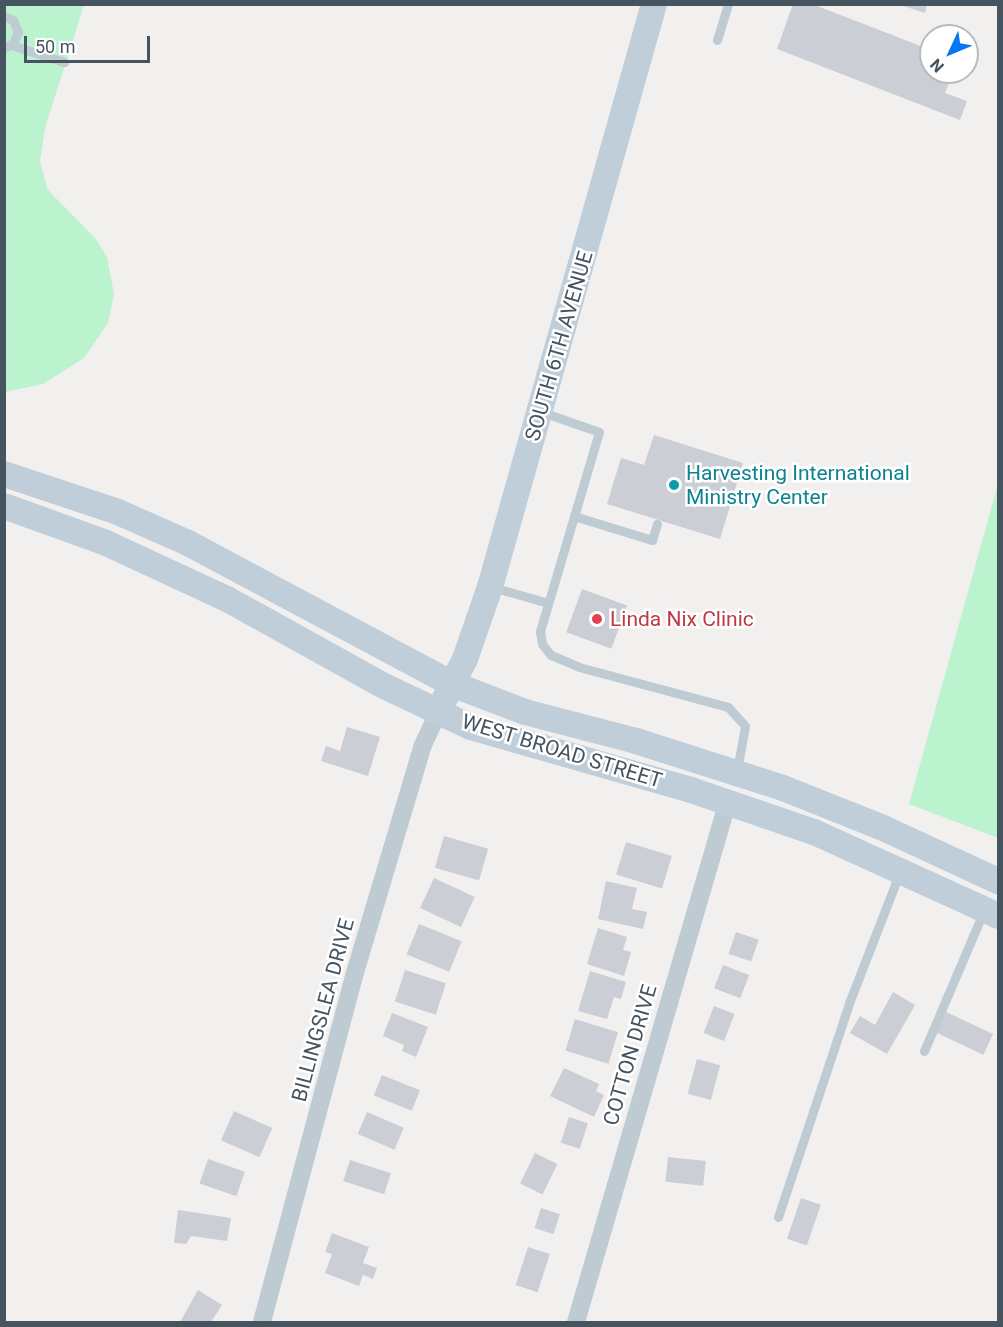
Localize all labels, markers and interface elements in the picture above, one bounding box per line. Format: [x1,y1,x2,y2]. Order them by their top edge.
scale bar [27,24,153,62]
north arrow [919,24,979,84]
text: 50 m [35,36,75,57]
text: N [926,55,948,76]
street label: SOUTH 6TH AVENUE [520,248,598,444]
place label: Harvesting International Ministry Center [686,460,910,510]
marker: Harvesting International Ministry Center [667,478,681,492]
place label: Linda Nix Clinic [610,606,754,632]
marker: Linda Nix Clinic [588,610,606,628]
street label: WEST BROAD STREET [459,709,665,793]
street label: BILLINGSLEA DRIVE [286,916,360,1104]
street label: COTTON DRIVE [598,982,662,1128]

